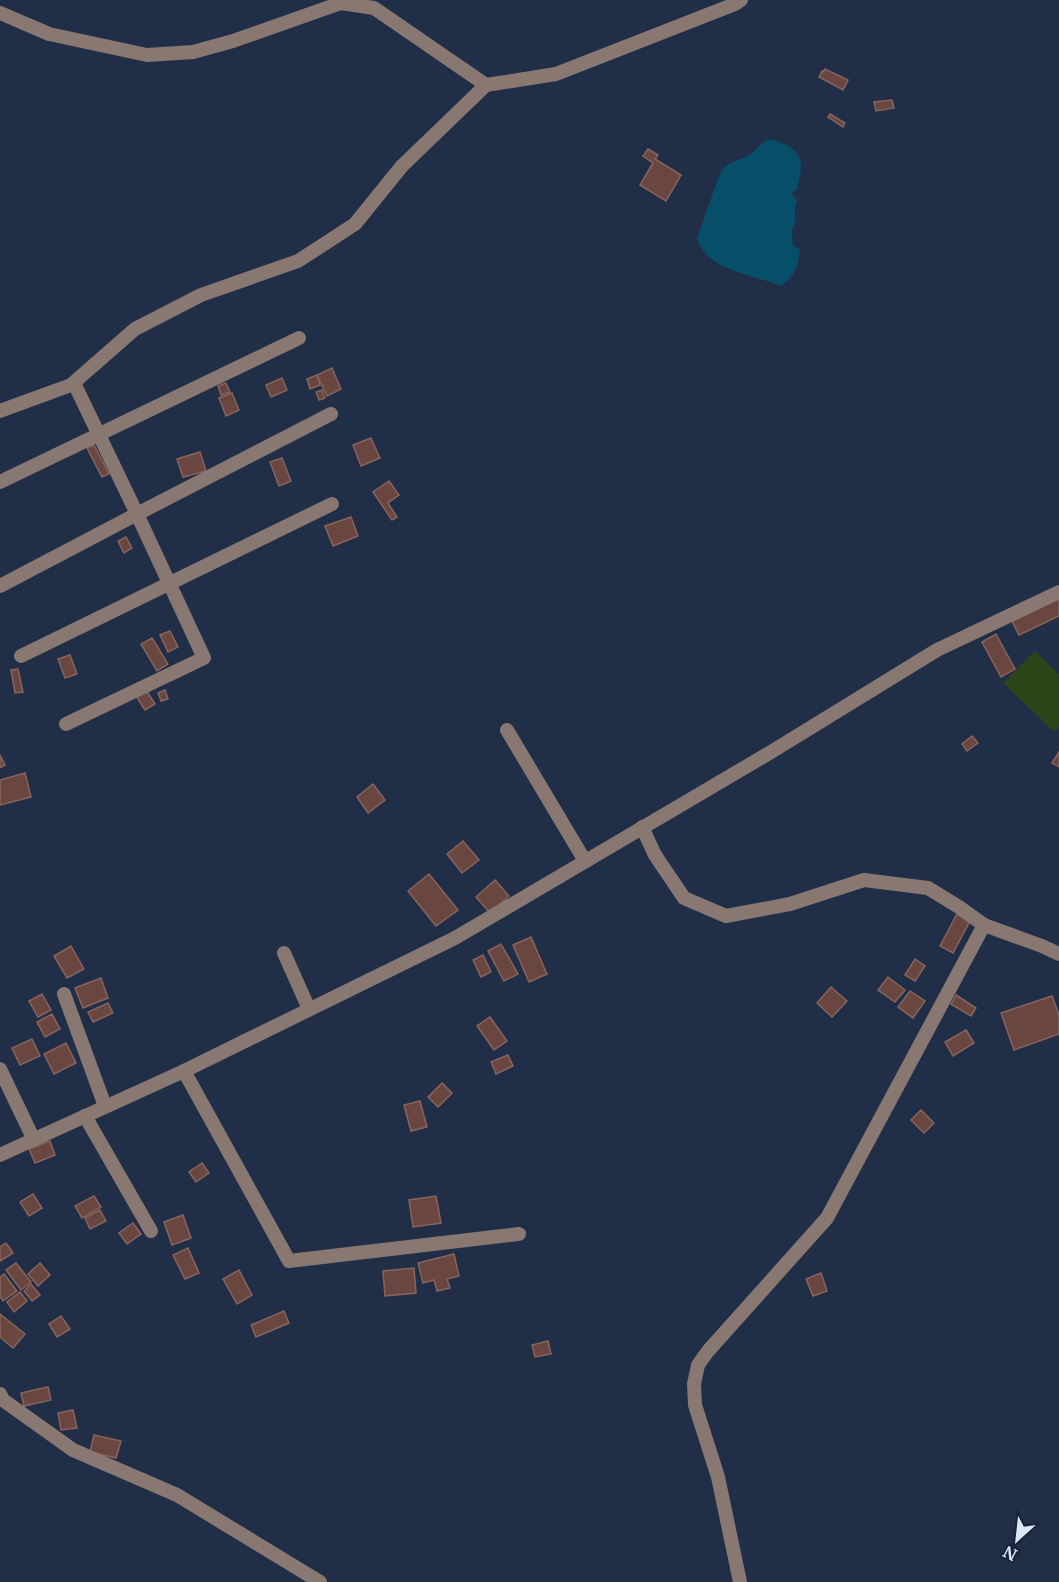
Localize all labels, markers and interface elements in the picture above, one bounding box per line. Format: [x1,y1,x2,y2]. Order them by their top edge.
north arrow [987,1510,1047,1570]
text: N [1000,1541,1020,1565]

